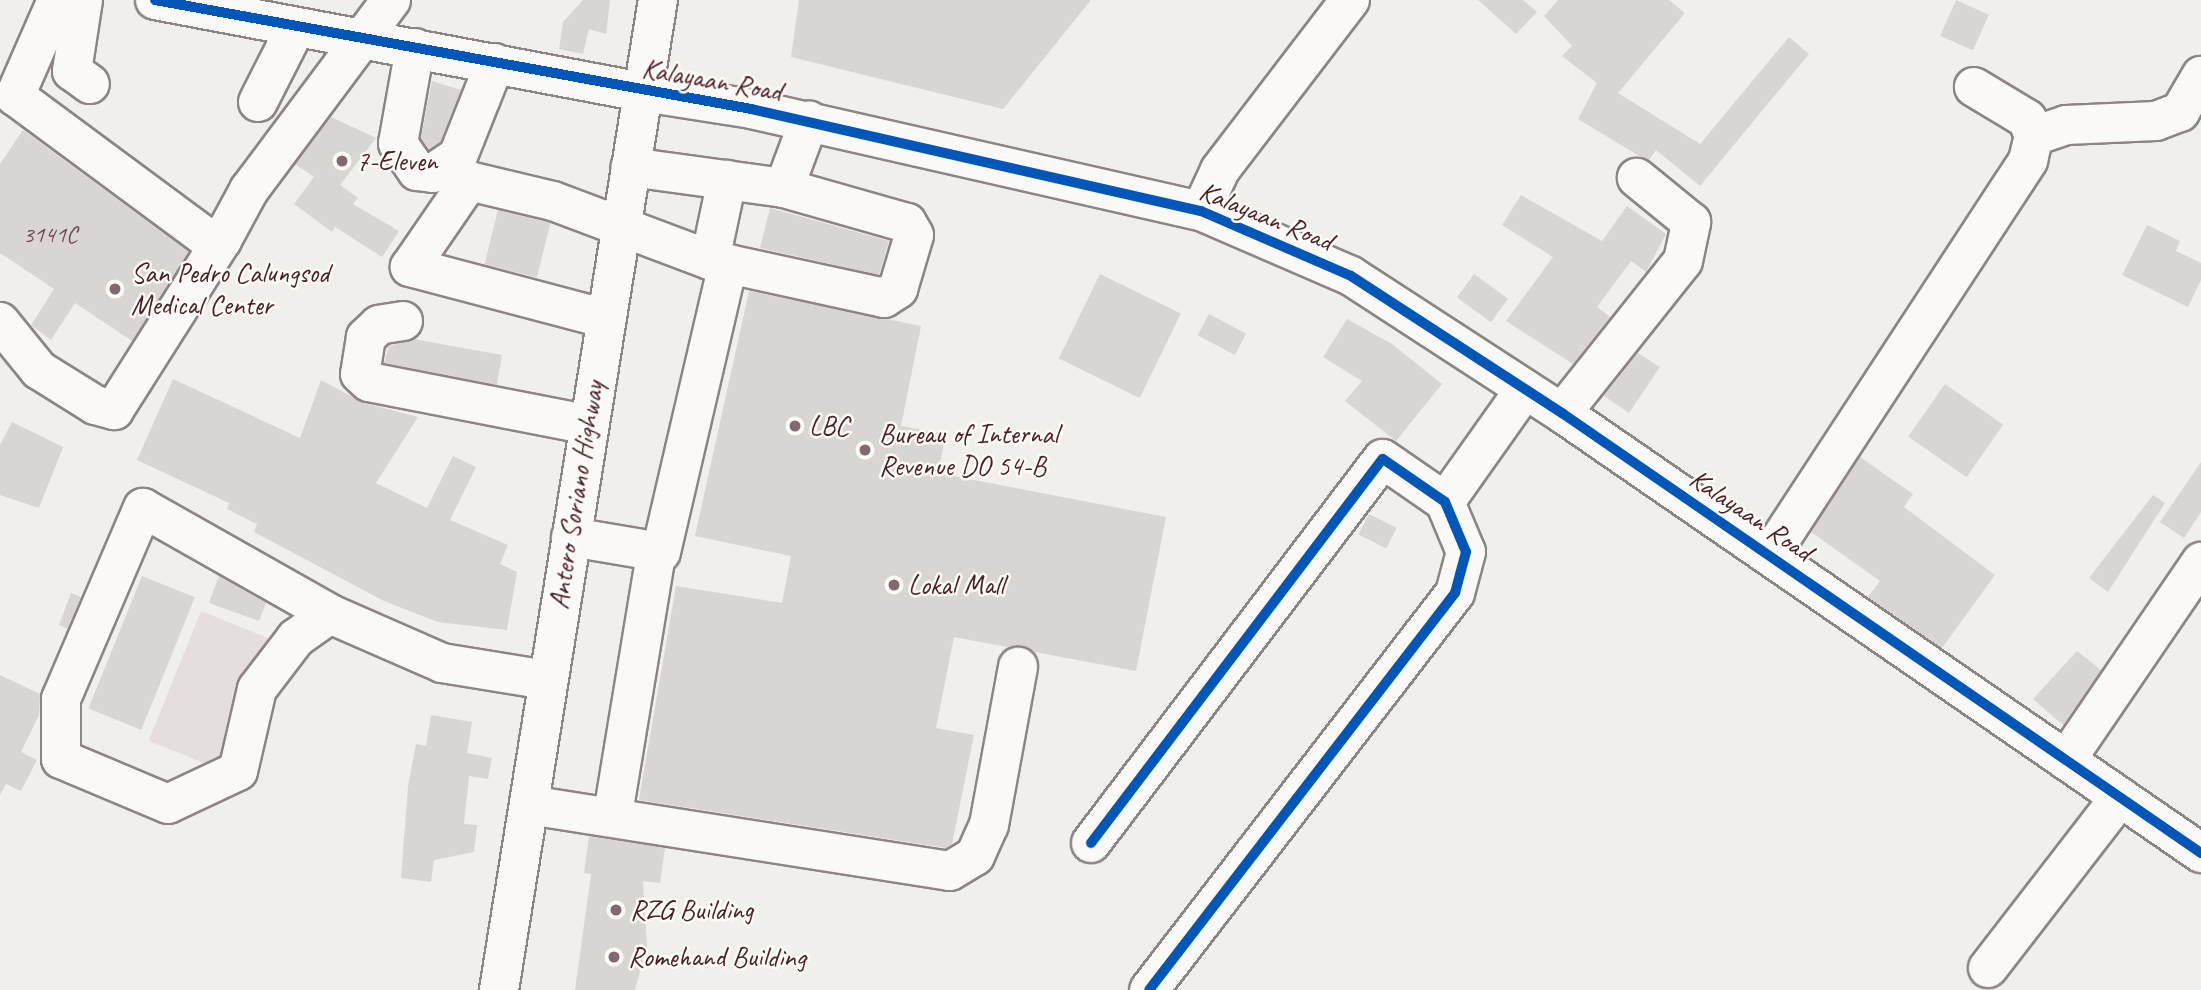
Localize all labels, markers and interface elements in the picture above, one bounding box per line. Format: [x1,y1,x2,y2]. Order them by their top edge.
street label: Kalayaan Road [640,51,784,109]
place label: 7-Eleven [356,144,437,178]
marker: 7-Eleven [334,153,350,169]
street label: Kalayaan Road [1195,174,1337,258]
house number: 3141C [23,221,77,249]
place label: San Pedro Calungsod Medical Center [131,256,329,322]
marker: San Pedro Calungsod Medical Center [105,279,125,299]
street label: Antero Soriano Highway [541,379,611,611]
place label: LBC [809,409,849,443]
place label: Bureau of Internal Revenue DO 54-B [879,417,1057,483]
marker: LBC [787,418,803,434]
marker: Bureau of Internal Revenue DO 54-B [857,442,873,458]
street label: Kalayaan Road [1683,462,1819,568]
place label: Lokal Mall [908,568,1005,602]
marker: Lokal Mall [886,577,902,593]
place label: RZG Building [630,893,753,927]
marker: RZG Building [608,902,624,918]
place label: Romehand Building [628,940,806,974]
marker: Romehand Building [606,949,622,965]

